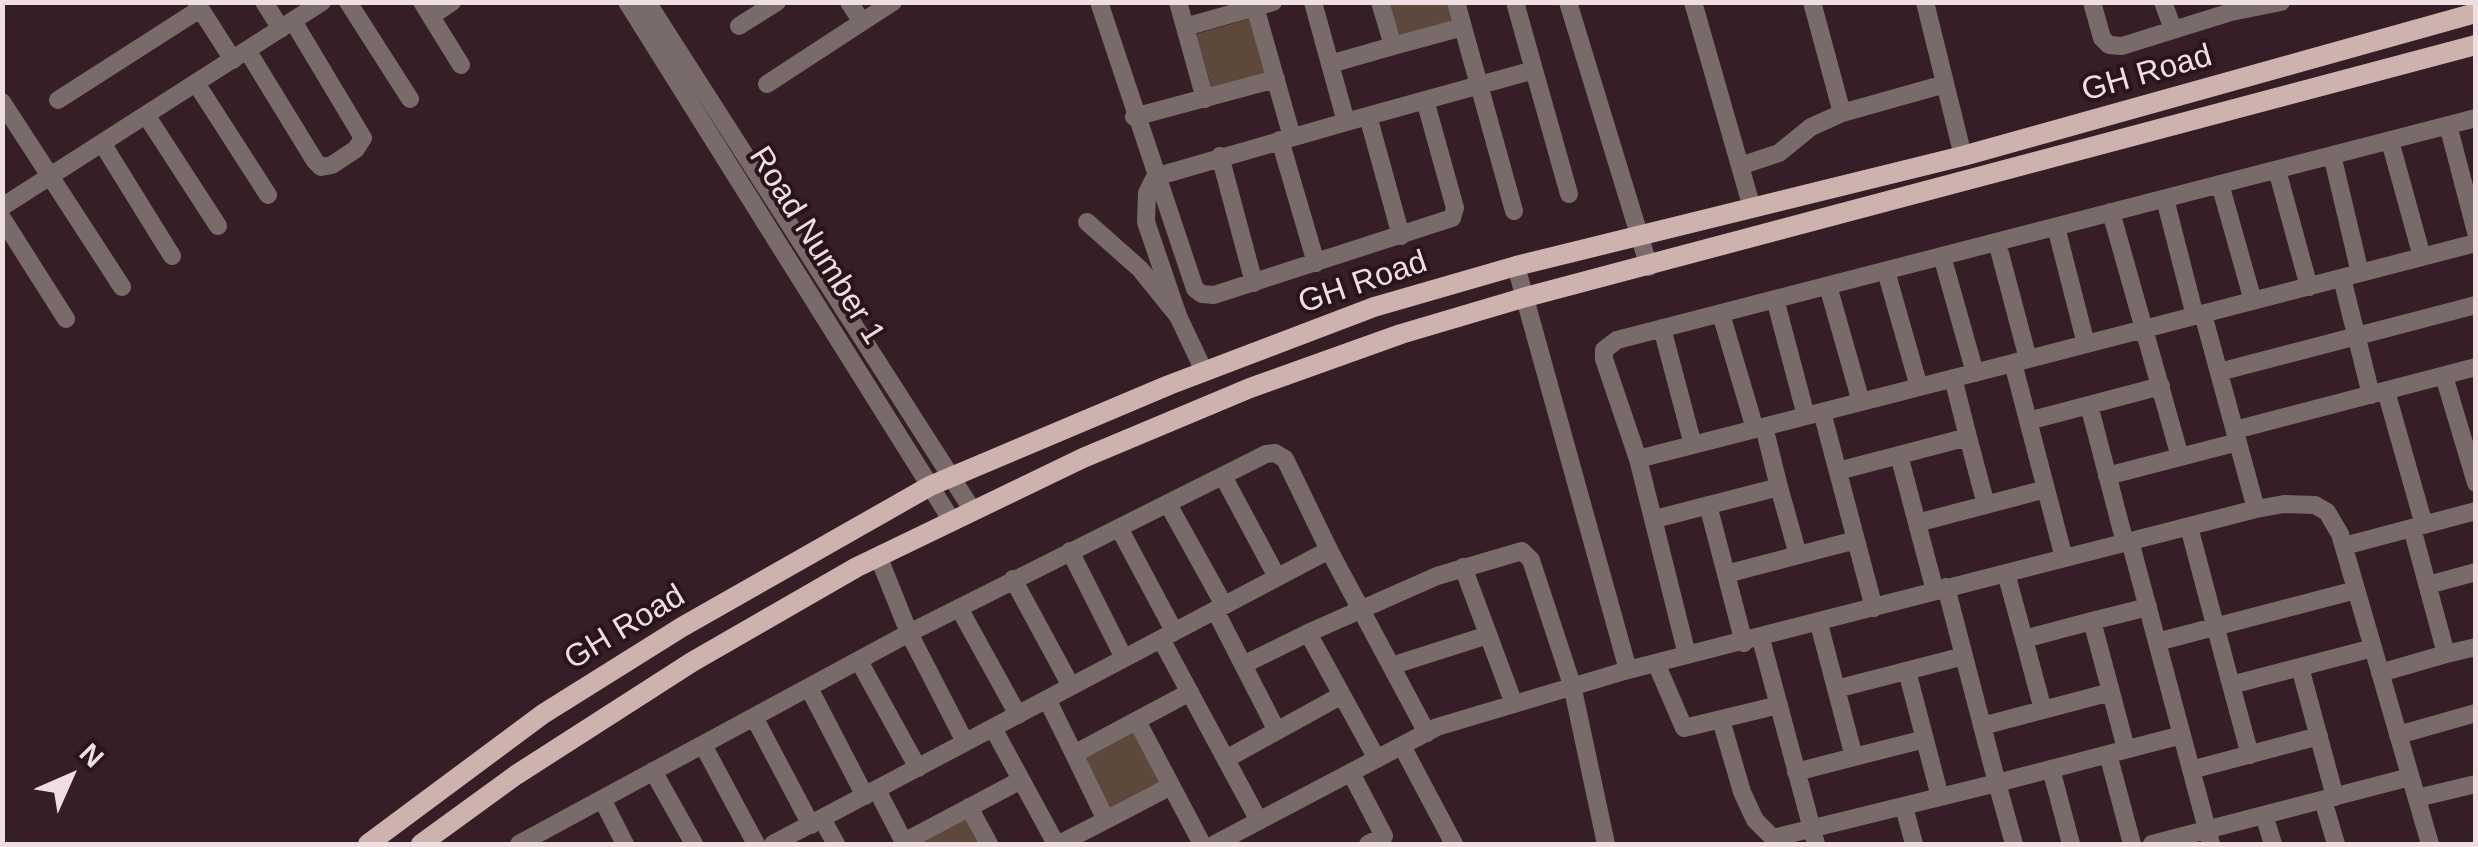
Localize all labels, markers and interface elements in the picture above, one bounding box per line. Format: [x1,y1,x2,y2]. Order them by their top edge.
street label: GH Road [2078,37,2216,111]
street label: Road Number 1 [740,140,892,352]
street label: GH Road [1294,243,1432,323]
street label: GH Road [558,577,692,679]
north arrow [20,727,120,827]
text: N [73,737,110,774]

